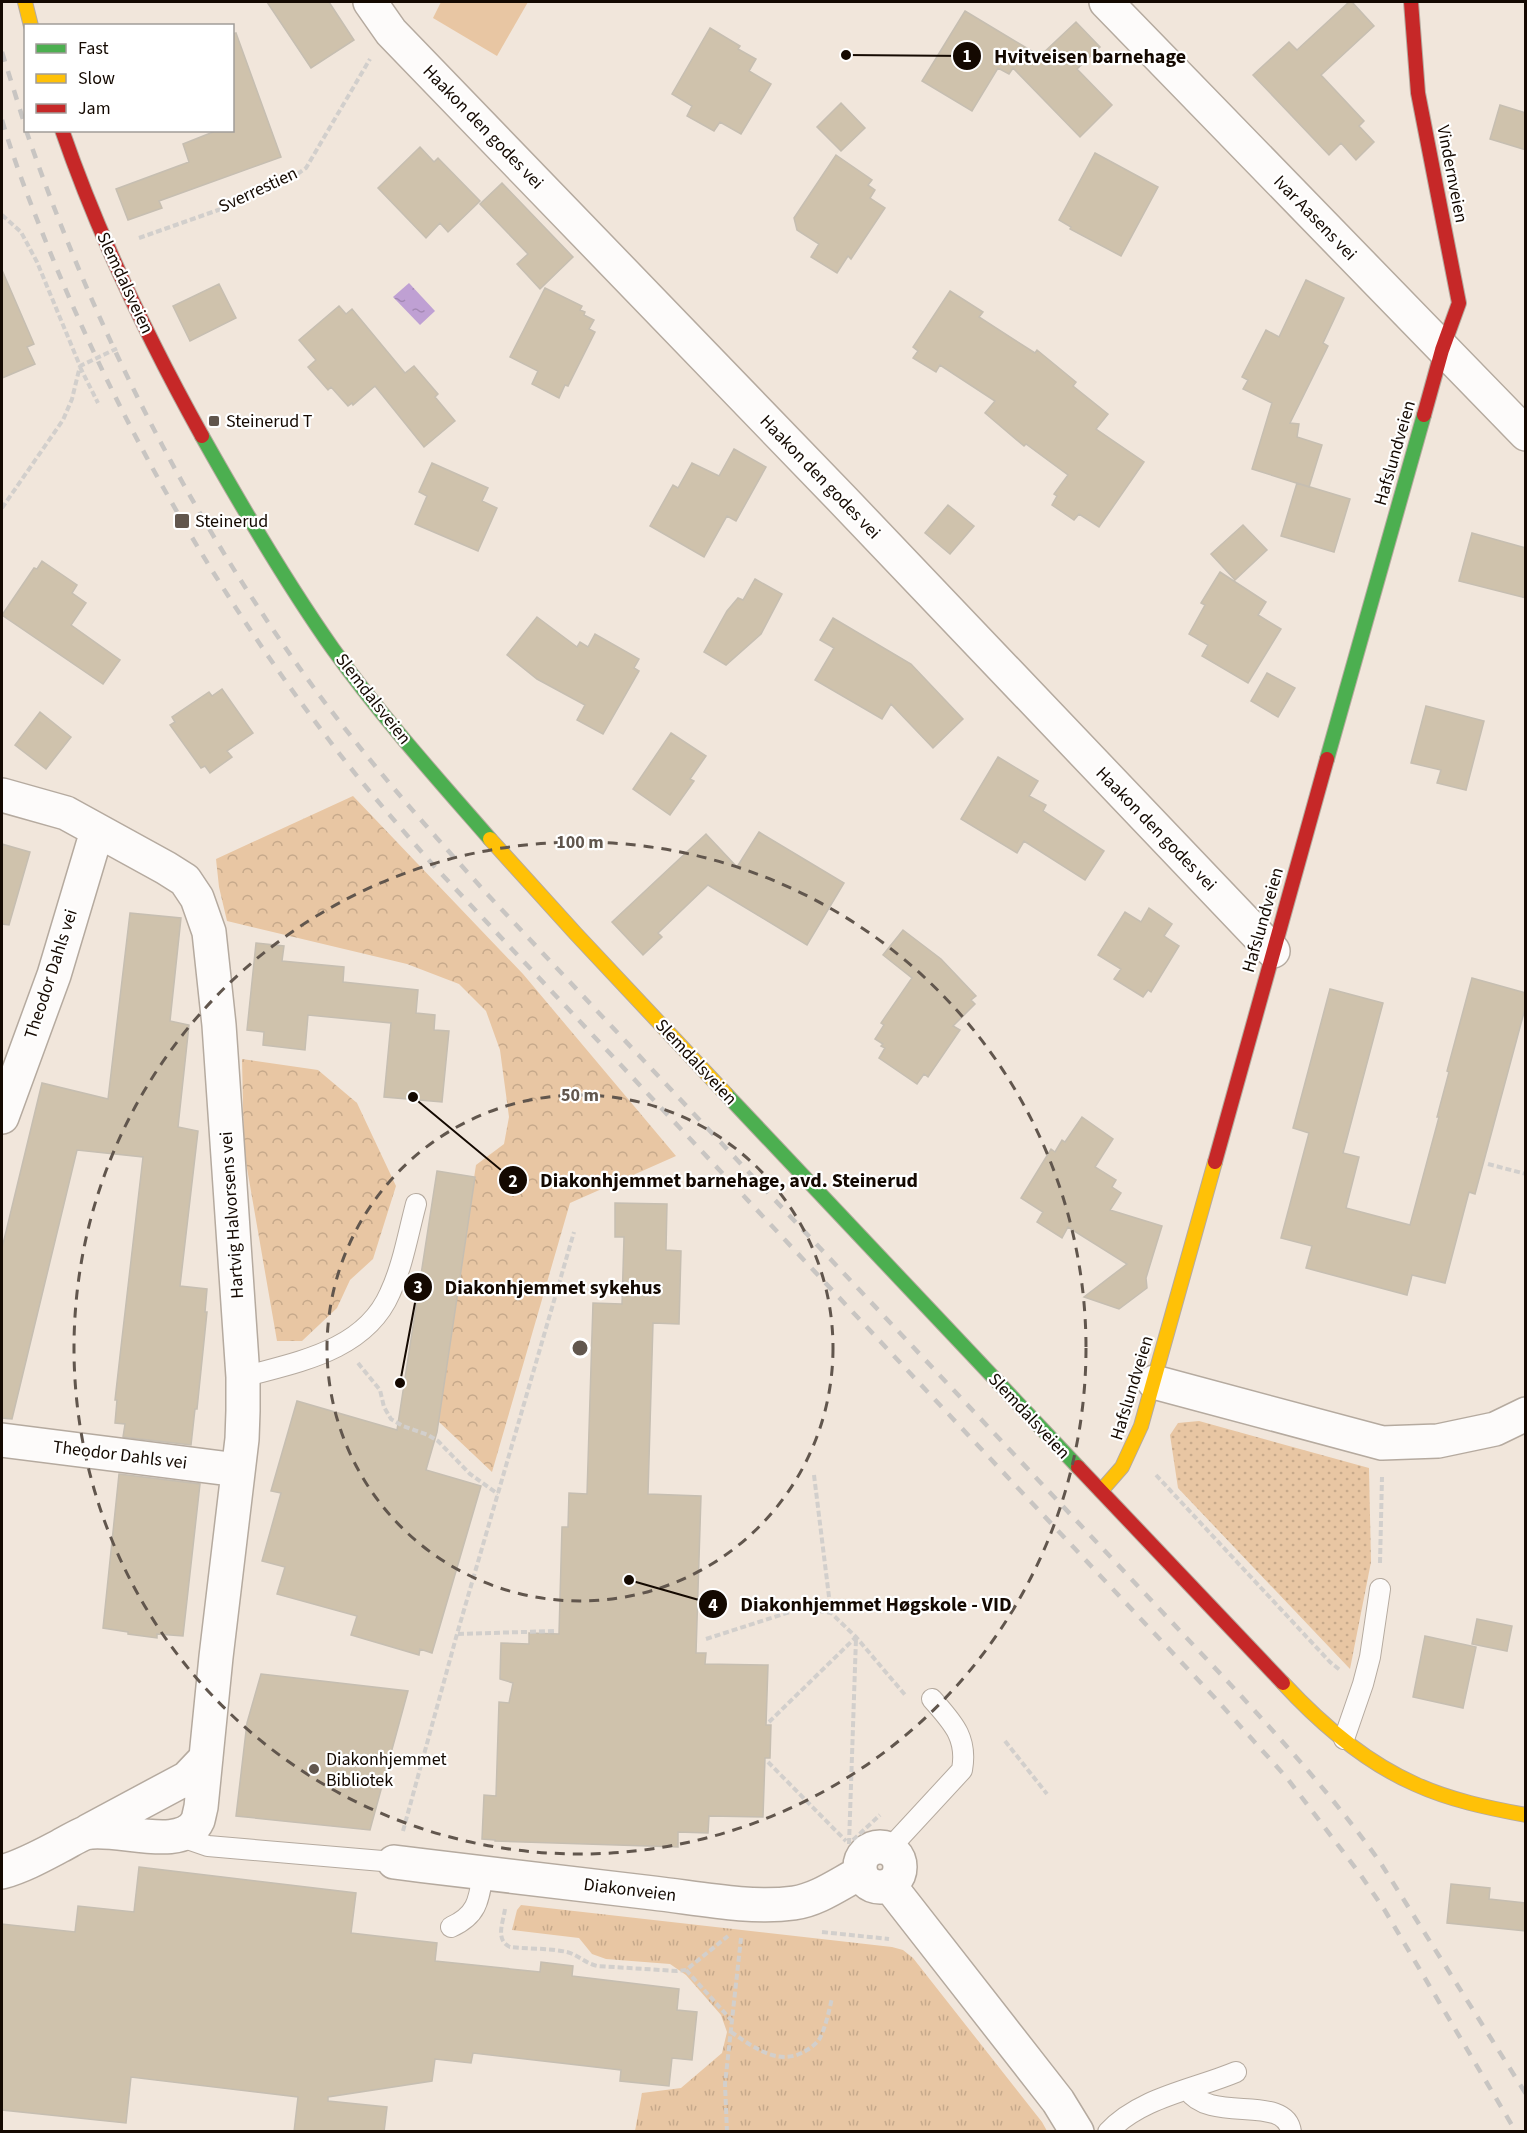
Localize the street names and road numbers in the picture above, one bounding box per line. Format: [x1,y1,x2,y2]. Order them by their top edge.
street label: Haakon den godes vei [417,59,549,195]
street label: Vindernveien [1430,123,1474,225]
street label: Sverrestien [214,161,302,219]
street label: Ivar Aasens vei [1268,170,1362,266]
street label: Slemdalsveien [90,228,160,338]
street label: Hafslundveien [1368,398,1422,508]
street label: Haakon den godes vei [754,409,886,545]
street label: Slemdalsveien [329,648,417,750]
street label: Haakon den godes vei [1090,761,1222,897]
street label: Hafslundveien [1236,865,1290,975]
street label: Theodor Dahls vei [18,906,84,1042]
street label: Slemdalsveien [649,1013,743,1111]
street label: Hartvig Halvorsens vei [214,1131,250,1299]
street label: Hafslundveien [1104,1333,1160,1443]
street label: Slemdalsveien [982,1367,1076,1465]
street label: Theodor Dahls vei [51,1434,189,1476]
street label: Diakonveien [582,1872,678,1908]

